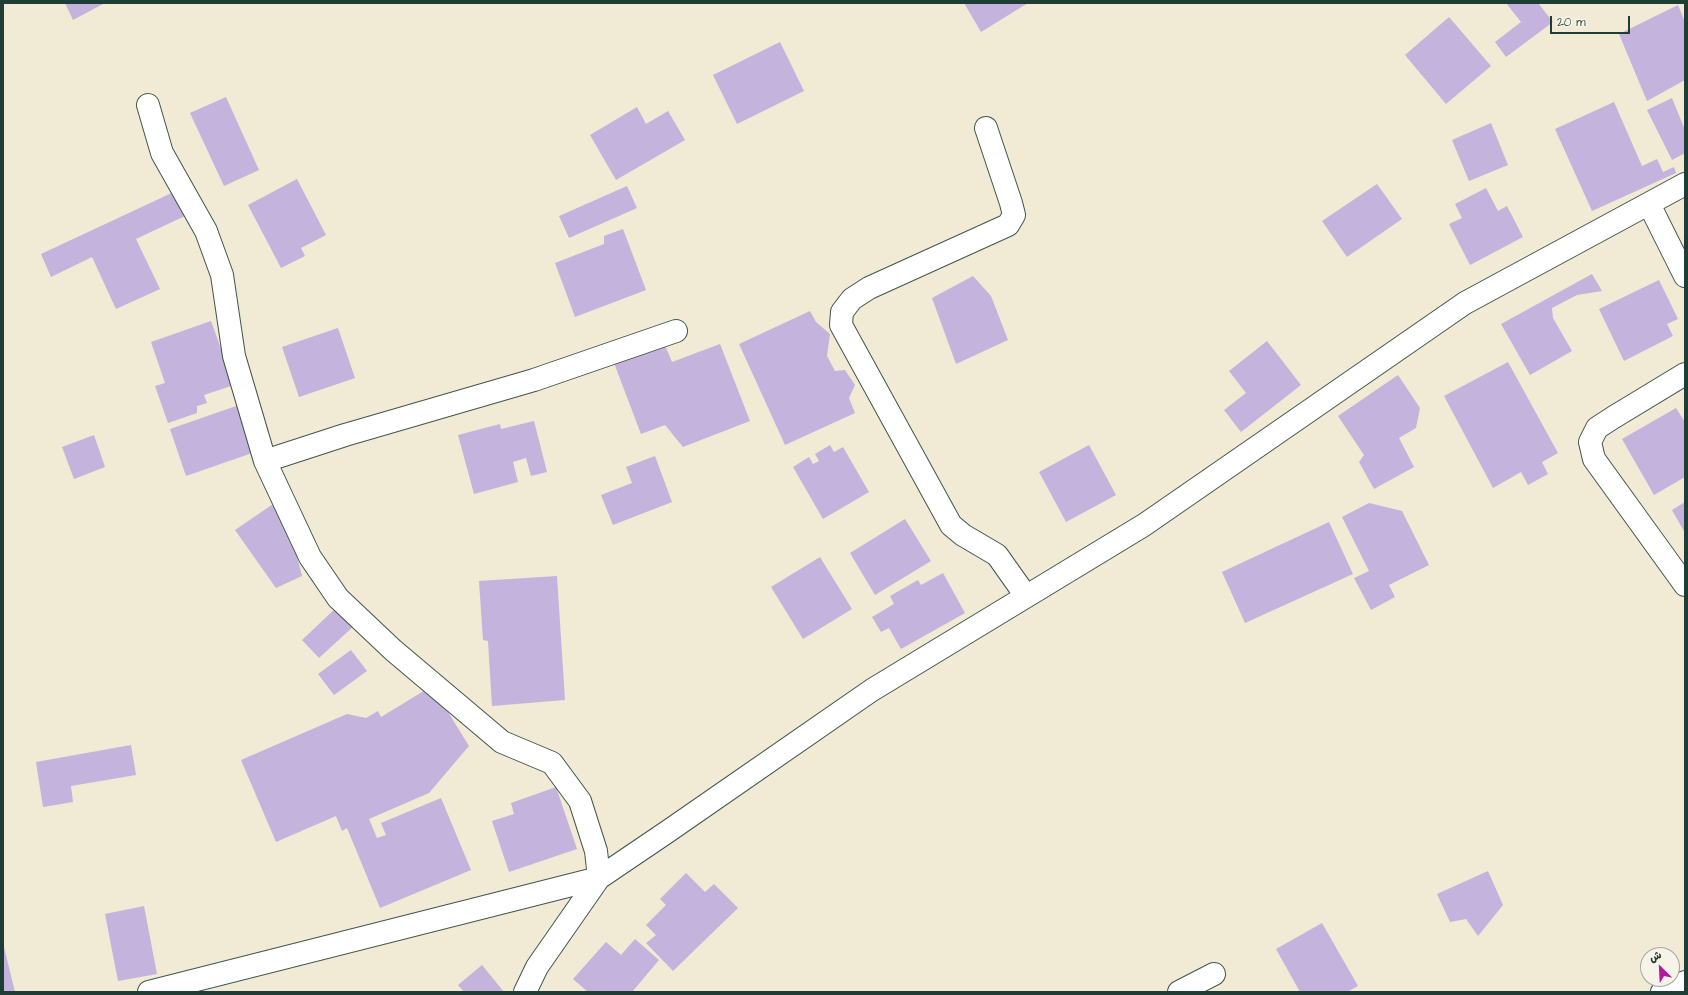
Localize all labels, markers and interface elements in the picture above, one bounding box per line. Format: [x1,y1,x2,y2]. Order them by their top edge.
scale bar [1552,8,1632,34]
text: 20 m [1557,14,1586,31]
north arrow [1640,947,1680,987]
text: ش [1647,947,1664,966]

